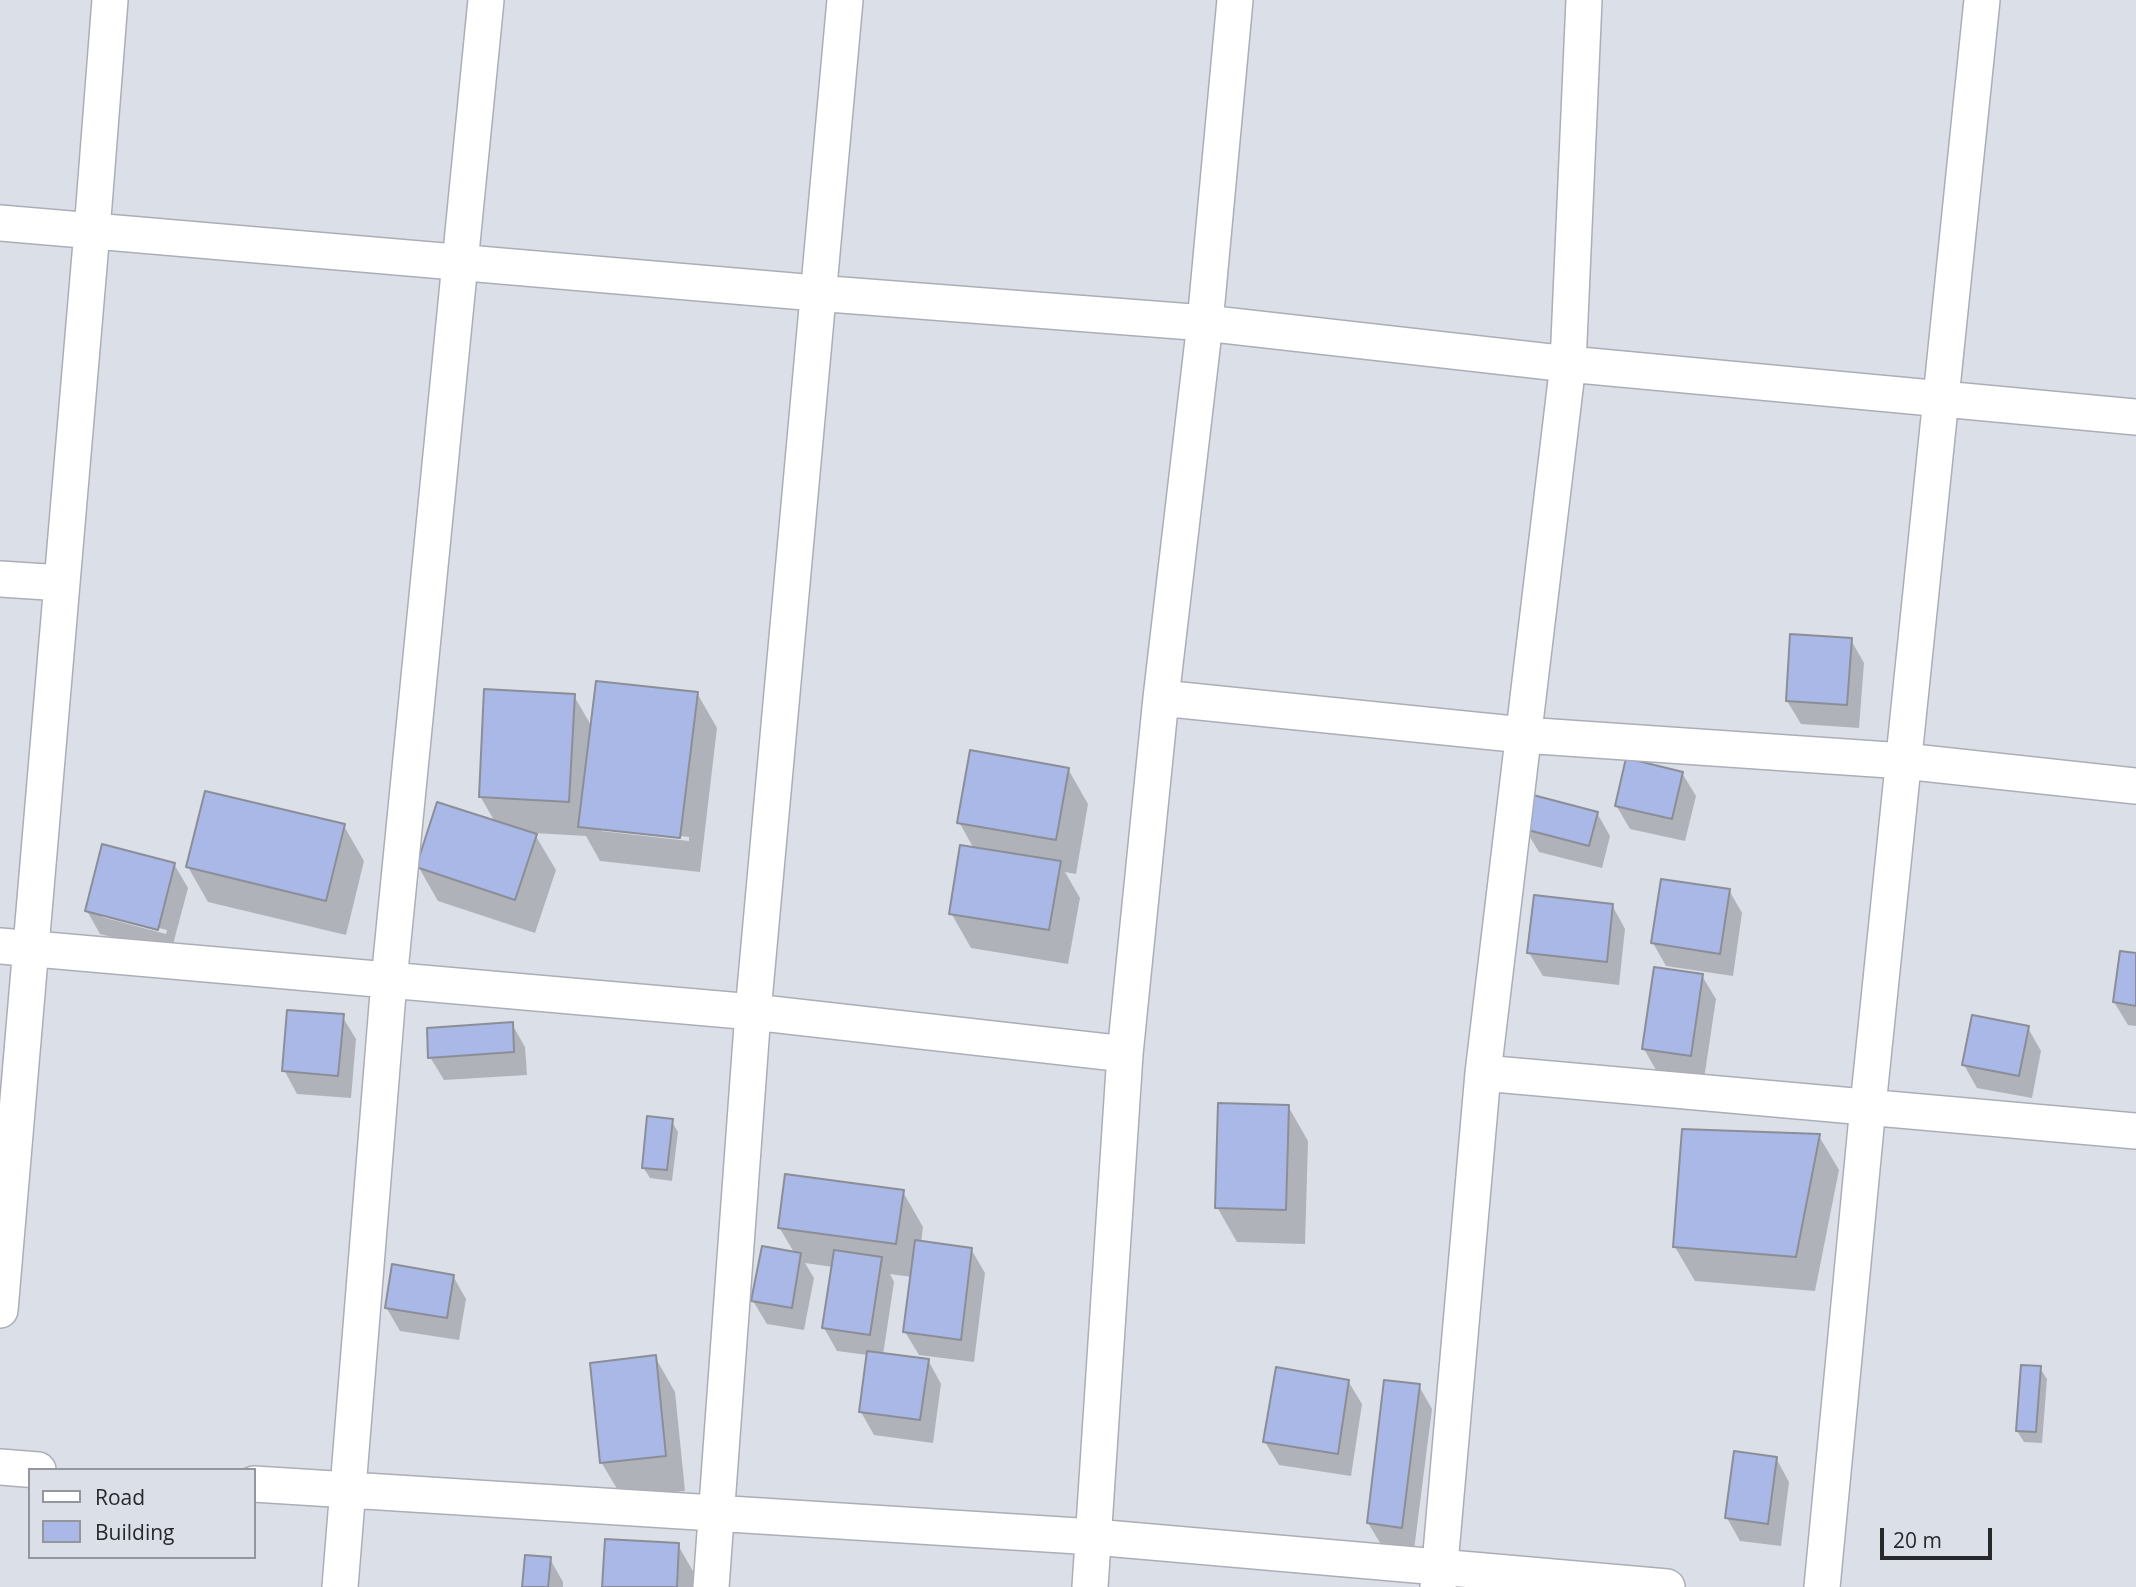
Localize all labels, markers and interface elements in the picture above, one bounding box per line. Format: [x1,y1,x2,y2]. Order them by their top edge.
legend [28,1468,256,1559]
text: Road [95,1483,145,1511]
scale bar [1884,1514,1996,1558]
text: Building [95,1518,174,1546]
text: 20 m [1893,1526,1942,1554]

